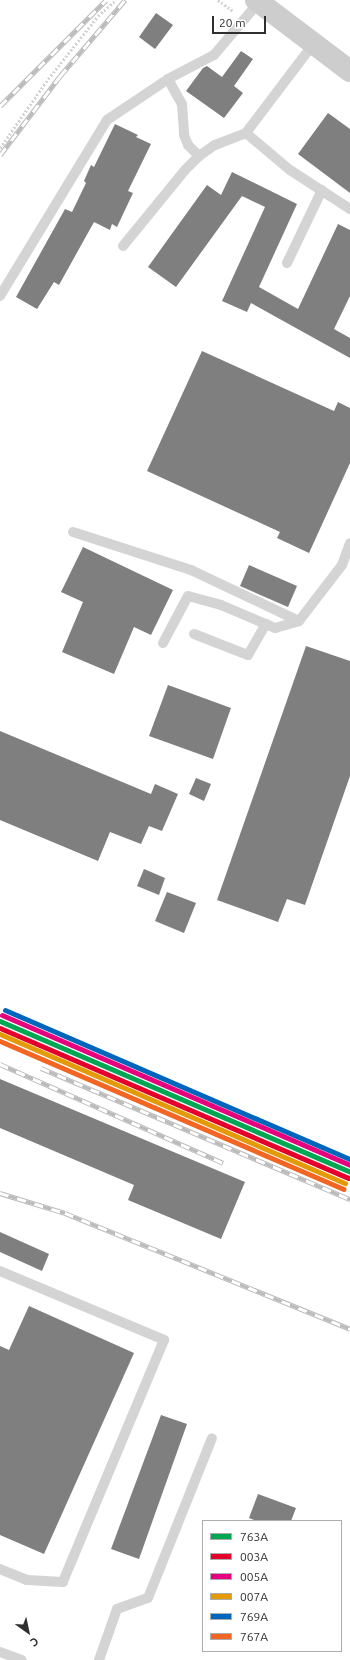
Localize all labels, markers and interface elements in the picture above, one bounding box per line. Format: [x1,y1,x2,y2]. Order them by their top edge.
scale bar [214,8,268,34]
text: 20 m [219,16,246,29]
legend [202,1520,342,1652]
text: 763А [240,1530,268,1543]
text: 003А [240,1550,268,1563]
text: 005А [240,1570,268,1583]
text: 007А [240,1590,268,1603]
text: 769А [240,1610,268,1623]
north arrow [8,1612,48,1652]
text: 767А [240,1630,268,1643]
text: С [28,1635,41,1649]

